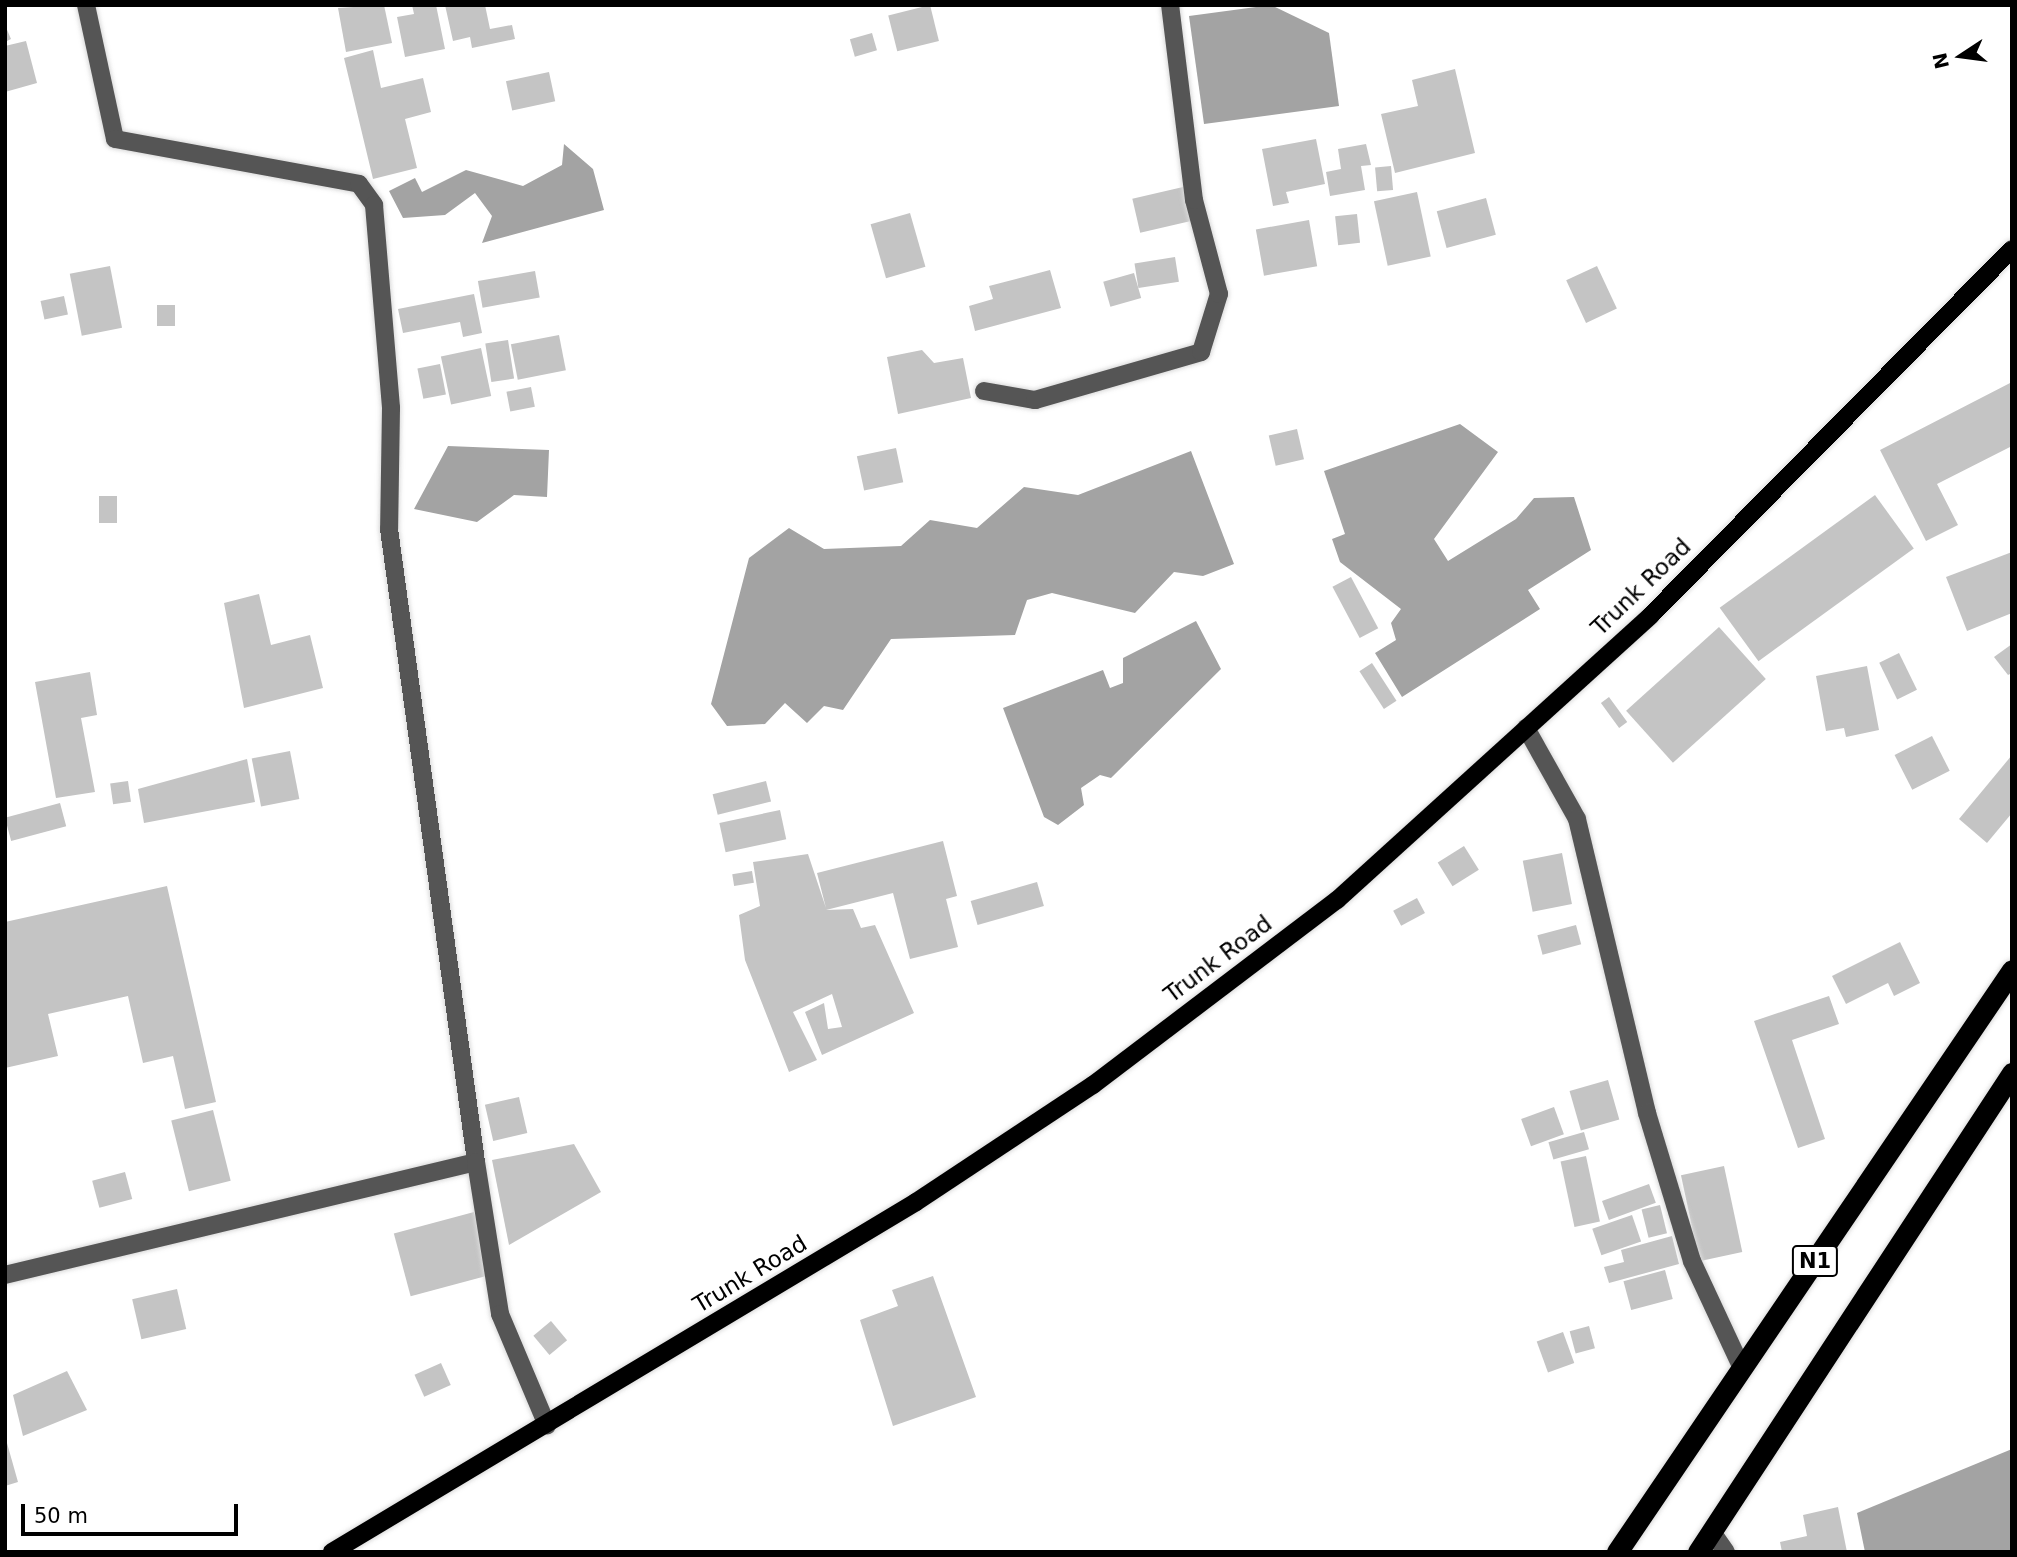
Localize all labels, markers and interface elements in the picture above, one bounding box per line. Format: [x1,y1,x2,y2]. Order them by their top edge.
north arrow [1926,21,1996,91]
text: N [1928,51,1953,71]
street label: Trunk Road [1586,533,1696,641]
street label: Trunk Road [1159,910,1277,1008]
street label: Trunk Road [688,1229,812,1319]
road number: N1 [1790,1244,1840,1278]
scale bar [24,1490,242,1534]
text: 50 m [34,1504,88,1528]

